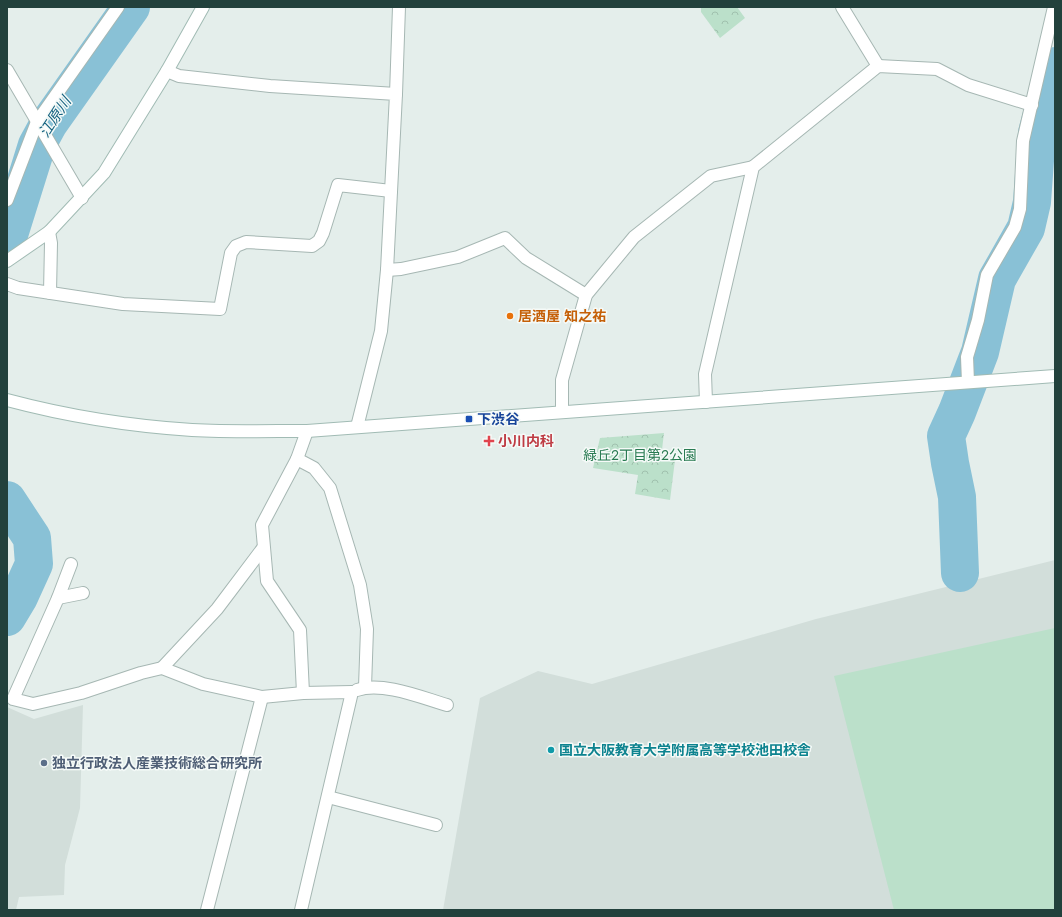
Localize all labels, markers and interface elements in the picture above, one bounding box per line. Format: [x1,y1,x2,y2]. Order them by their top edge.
water label: 江原川 [34,90,78,142]
place label: 居酒屋 知之祐 [518,306,606,326]
marker: 居酒屋 知之祐 [505,311,515,321]
place label: 下渋谷 [477,409,520,429]
marker: 下渋谷 [464,414,474,424]
place label: 小川内科 [498,431,554,451]
marker: 小川内科 [483,435,495,447]
park label: 緑丘2丁目第2公園 [583,445,697,465]
place label: 国立大阪教育大学附属高等学校池田校舎 [559,740,811,760]
marker: 国立大阪教育大学附属高等学校池田校舎 [546,745,556,755]
place label: 独立行政法人産業技術総合研究所 [52,753,262,773]
marker: 独立行政法人産業技術総合研究所 [39,758,49,768]

